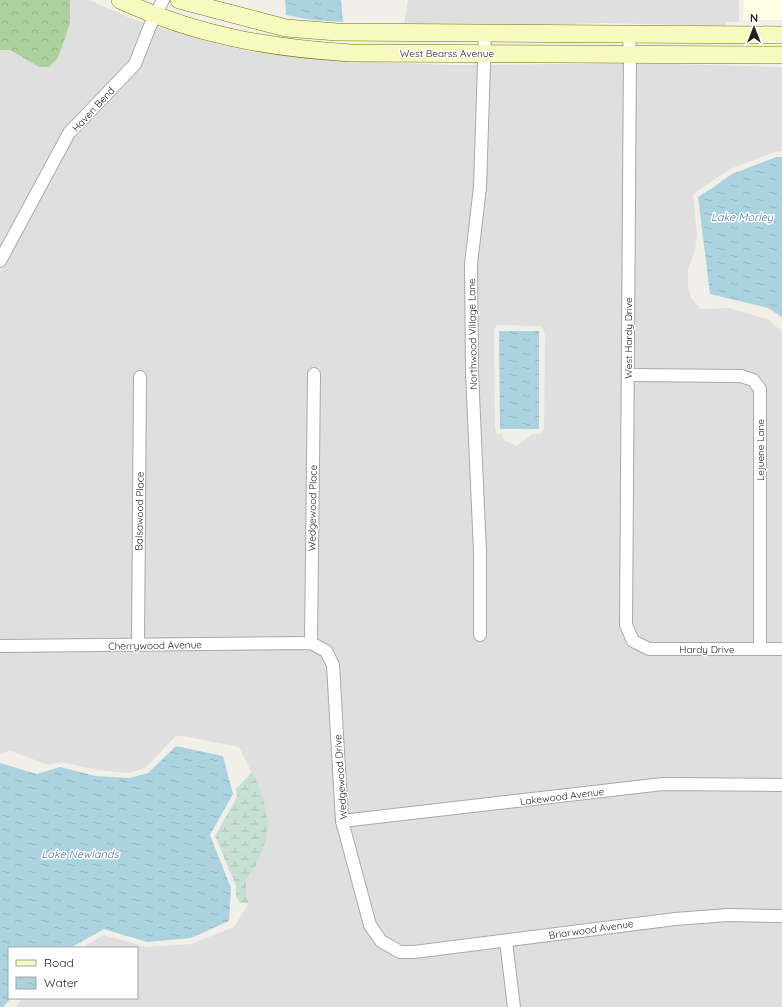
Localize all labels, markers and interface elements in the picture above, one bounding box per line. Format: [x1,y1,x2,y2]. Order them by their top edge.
north arrow [734,8,774,48]
text: N [750,11,758,25]
street label: West Bearss Avenue [400,47,495,60]
street label: Haven Bend [69,84,117,134]
water label: Lake Morley [711,210,774,224]
street label: Northwood Village Lane [465,278,480,390]
street label: West Hardy Drive [622,297,635,379]
street label: Lejuene Lane [754,419,767,481]
street label: Wedgewood Place [305,464,320,551]
street label: Balsawood Place [132,471,147,551]
street label: Cherrywood Avenue [108,638,202,653]
street label: Hardy Drive [679,643,735,656]
street label: Wedgewood Drive [331,734,350,820]
street label: Lakewood Avenue [519,785,605,808]
water label: Lake Newlands [41,847,119,861]
street label: Briarwood Avenue [548,917,635,942]
legend [8,947,138,999]
text: Road [44,955,74,970]
text: Water [44,975,79,990]

